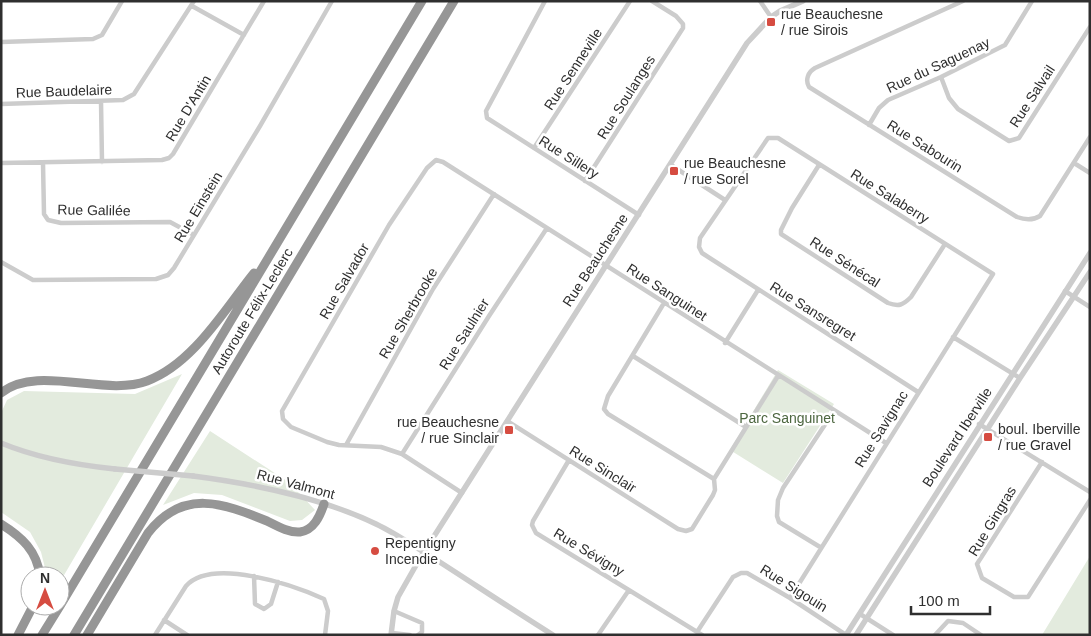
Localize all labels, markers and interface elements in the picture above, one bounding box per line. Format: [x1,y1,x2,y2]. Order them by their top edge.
place label: rue Beauchesne / rue Sirois [781,6,883,38]
marker: rue Beauchesne / rue Sirois [765,16,777,28]
street label: Rue Senneville [541,25,605,113]
street label: Rue du Saguenay [884,34,992,96]
street label: Rue Soulanges [594,52,658,142]
street label: Rue Salvail [1006,62,1058,130]
street label: Rue D'Antin [162,72,214,144]
street label: Rue Baudelaire [15,81,113,101]
street label: Rue Sabourin [884,117,966,175]
street label: Rue Sillery [536,132,602,182]
place label: rue Beauchesne / rue Sorel [684,155,786,187]
marker: rue Beauchesne / rue Sorel [668,165,680,177]
street label: Rue Salaberry [848,166,932,226]
street label: Rue Einstein [171,169,225,245]
street label: Rue Galilée [57,201,131,219]
street label: Rue Beauchesne [559,210,631,309]
street label: Rue Sénécal [807,233,883,291]
street label: Rue Salvador [316,240,372,322]
street label: Autoroute Félix-Leclerc [208,245,296,377]
street label: Rue Sanguinet [624,260,710,324]
street label: Rue Sherbrooke [376,265,441,361]
street label: Rue Sansregret [767,278,859,344]
street label: Rue Saulnier [436,295,492,373]
street label: Boulevard Iberville [919,384,995,490]
street label: Rue Savignac [851,388,911,470]
park label: Parc Sanguinet [739,410,835,426]
place label: rue Beauchesne / rue Sinclair [397,414,499,446]
place label: boul. Iberville / rue Gravel [998,421,1081,453]
marker: rue Beauchesne / rue Sinclair [503,424,515,436]
marker: boul. Iberville / rue Gravel [982,431,994,443]
street label: Rue Sinclair [567,442,640,496]
street label: Rue Valmont [255,466,337,502]
street label: Rue Gingras [965,483,1019,559]
street label: Rue Sévigny [551,525,627,579]
place label: Repentigny Incendie [385,535,456,567]
marker: Repentigny Incendie [369,545,381,557]
street label: Rue Sigouin [757,561,831,615]
north arrow [20,566,70,616]
text: N [40,570,50,586]
scale bar [911,584,990,616]
text: 100 m [918,592,960,609]

